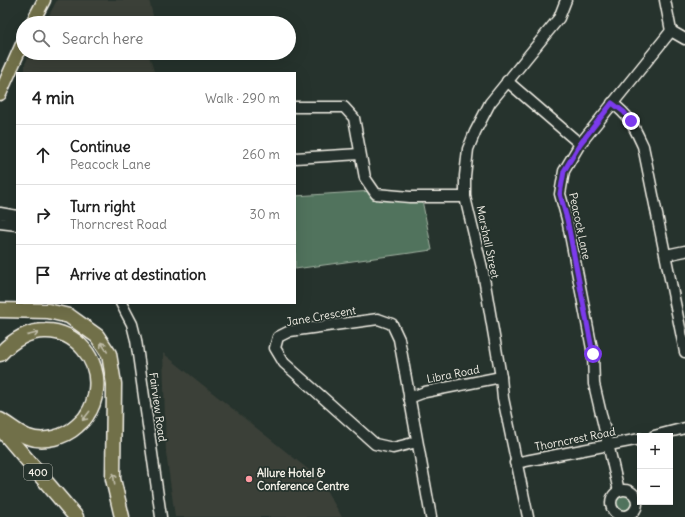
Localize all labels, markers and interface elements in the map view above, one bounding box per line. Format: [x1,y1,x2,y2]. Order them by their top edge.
search box [16,16,296,60]
icon: search [30,27,52,49]
text: Search here [62,29,143,48]
text: 4 min [32,87,74,109]
text: Walk · 290 m [205,90,280,107]
route end [622,112,640,130]
text: Continue [70,137,131,156]
icon: ahead [32,144,54,166]
text: 260 m [242,146,280,163]
text: Peacock Lane [70,156,151,173]
street label: Peacock Lane [566,191,594,261]
text: Turn right [70,197,135,216]
icon: right [32,204,54,226]
street label: Marshall Street [473,204,503,280]
text: 30 m [250,206,280,223]
text: Thorncrest Road [70,216,167,233]
icon: arrive [32,264,54,286]
text: Arrive at destination [70,265,206,284]
street label: Jane Crescent [285,303,357,329]
one-way arrow [26,329,39,337]
one-way arrow [100,342,108,353]
route start [584,345,602,363]
street label: Libra Road [425,362,481,386]
street label: Fairview Road [146,371,170,443]
one-way arrow [81,410,90,421]
street label: Thorncrest Road [533,424,617,454]
map controls [637,433,673,505]
button: + [637,433,673,469]
road number: 400 [24,464,52,480]
place label: Allure Hotel & Conference Centre [257,466,349,493]
button: − [637,469,673,505]
one-way arrow [110,473,118,486]
marker: Allure Hotel & Conference Centre [244,474,254,484]

